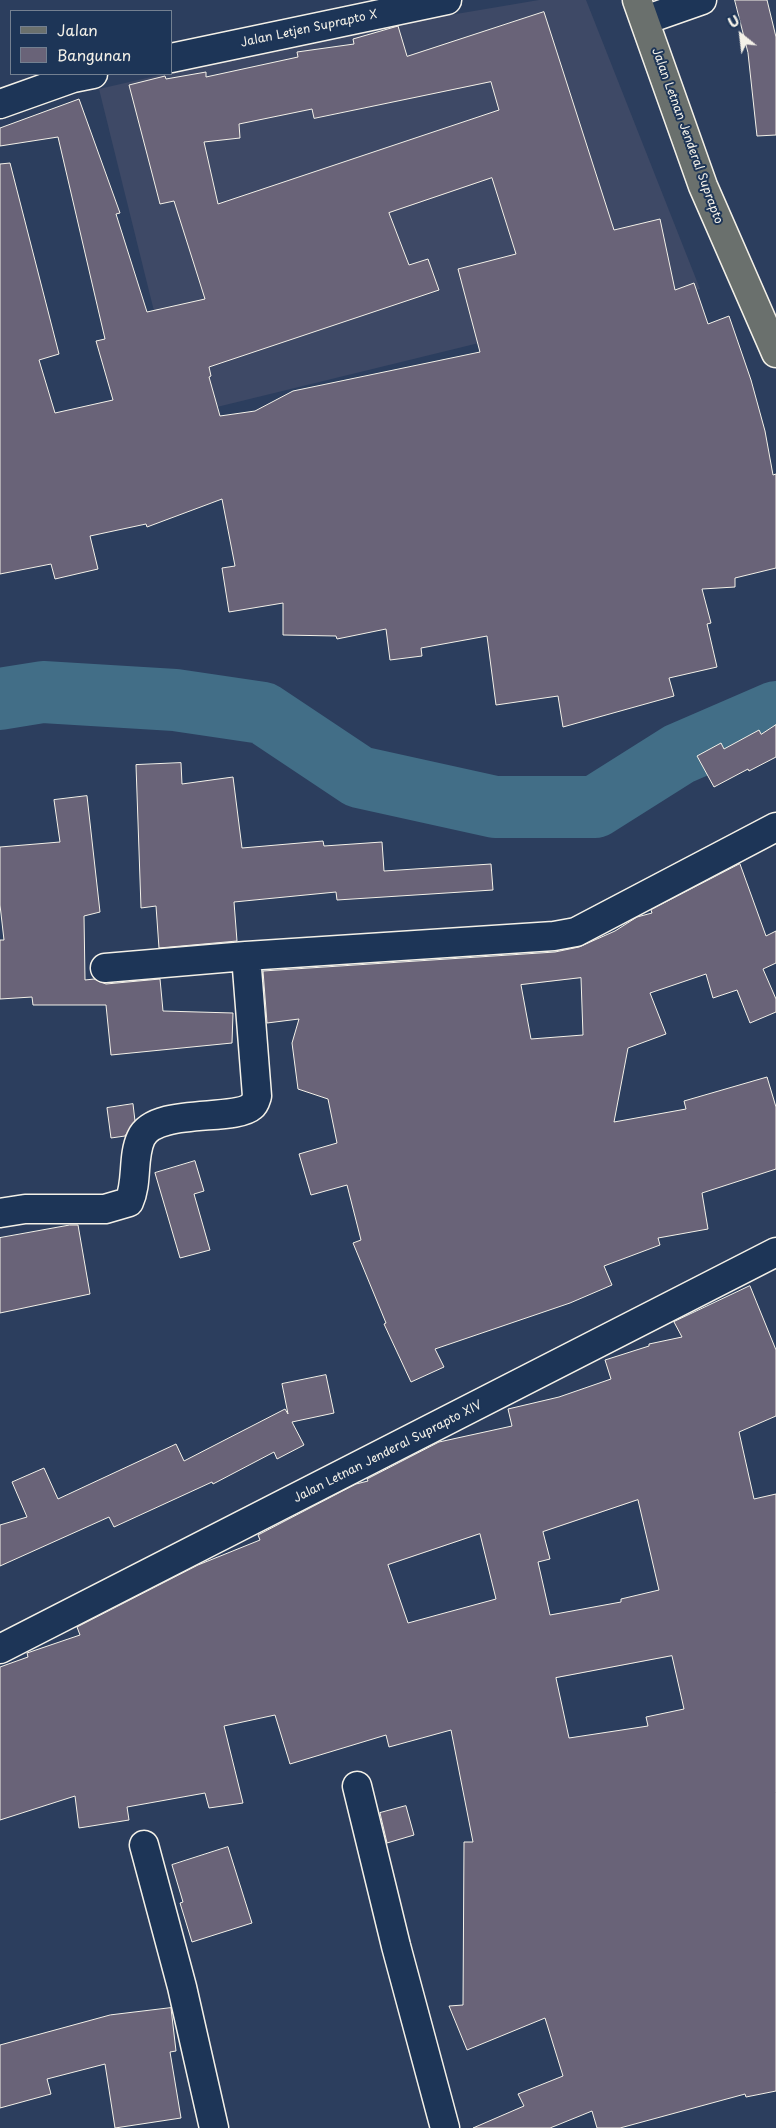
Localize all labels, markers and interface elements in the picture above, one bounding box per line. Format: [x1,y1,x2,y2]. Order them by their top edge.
street label: Jalan Letjen Suprapto X [239,7,379,51]
legend [10,10,172,75]
north arrow [716,10,766,60]
text: U [724,10,743,33]
text: Jalan [57,18,98,41]
text: Bangunan [57,43,131,66]
street label: Jalan Letnan Jenderal Suprapto [648,46,726,226]
street label: Jalan Letnan Jenderal Suprapto XIV [291,1398,485,1506]

